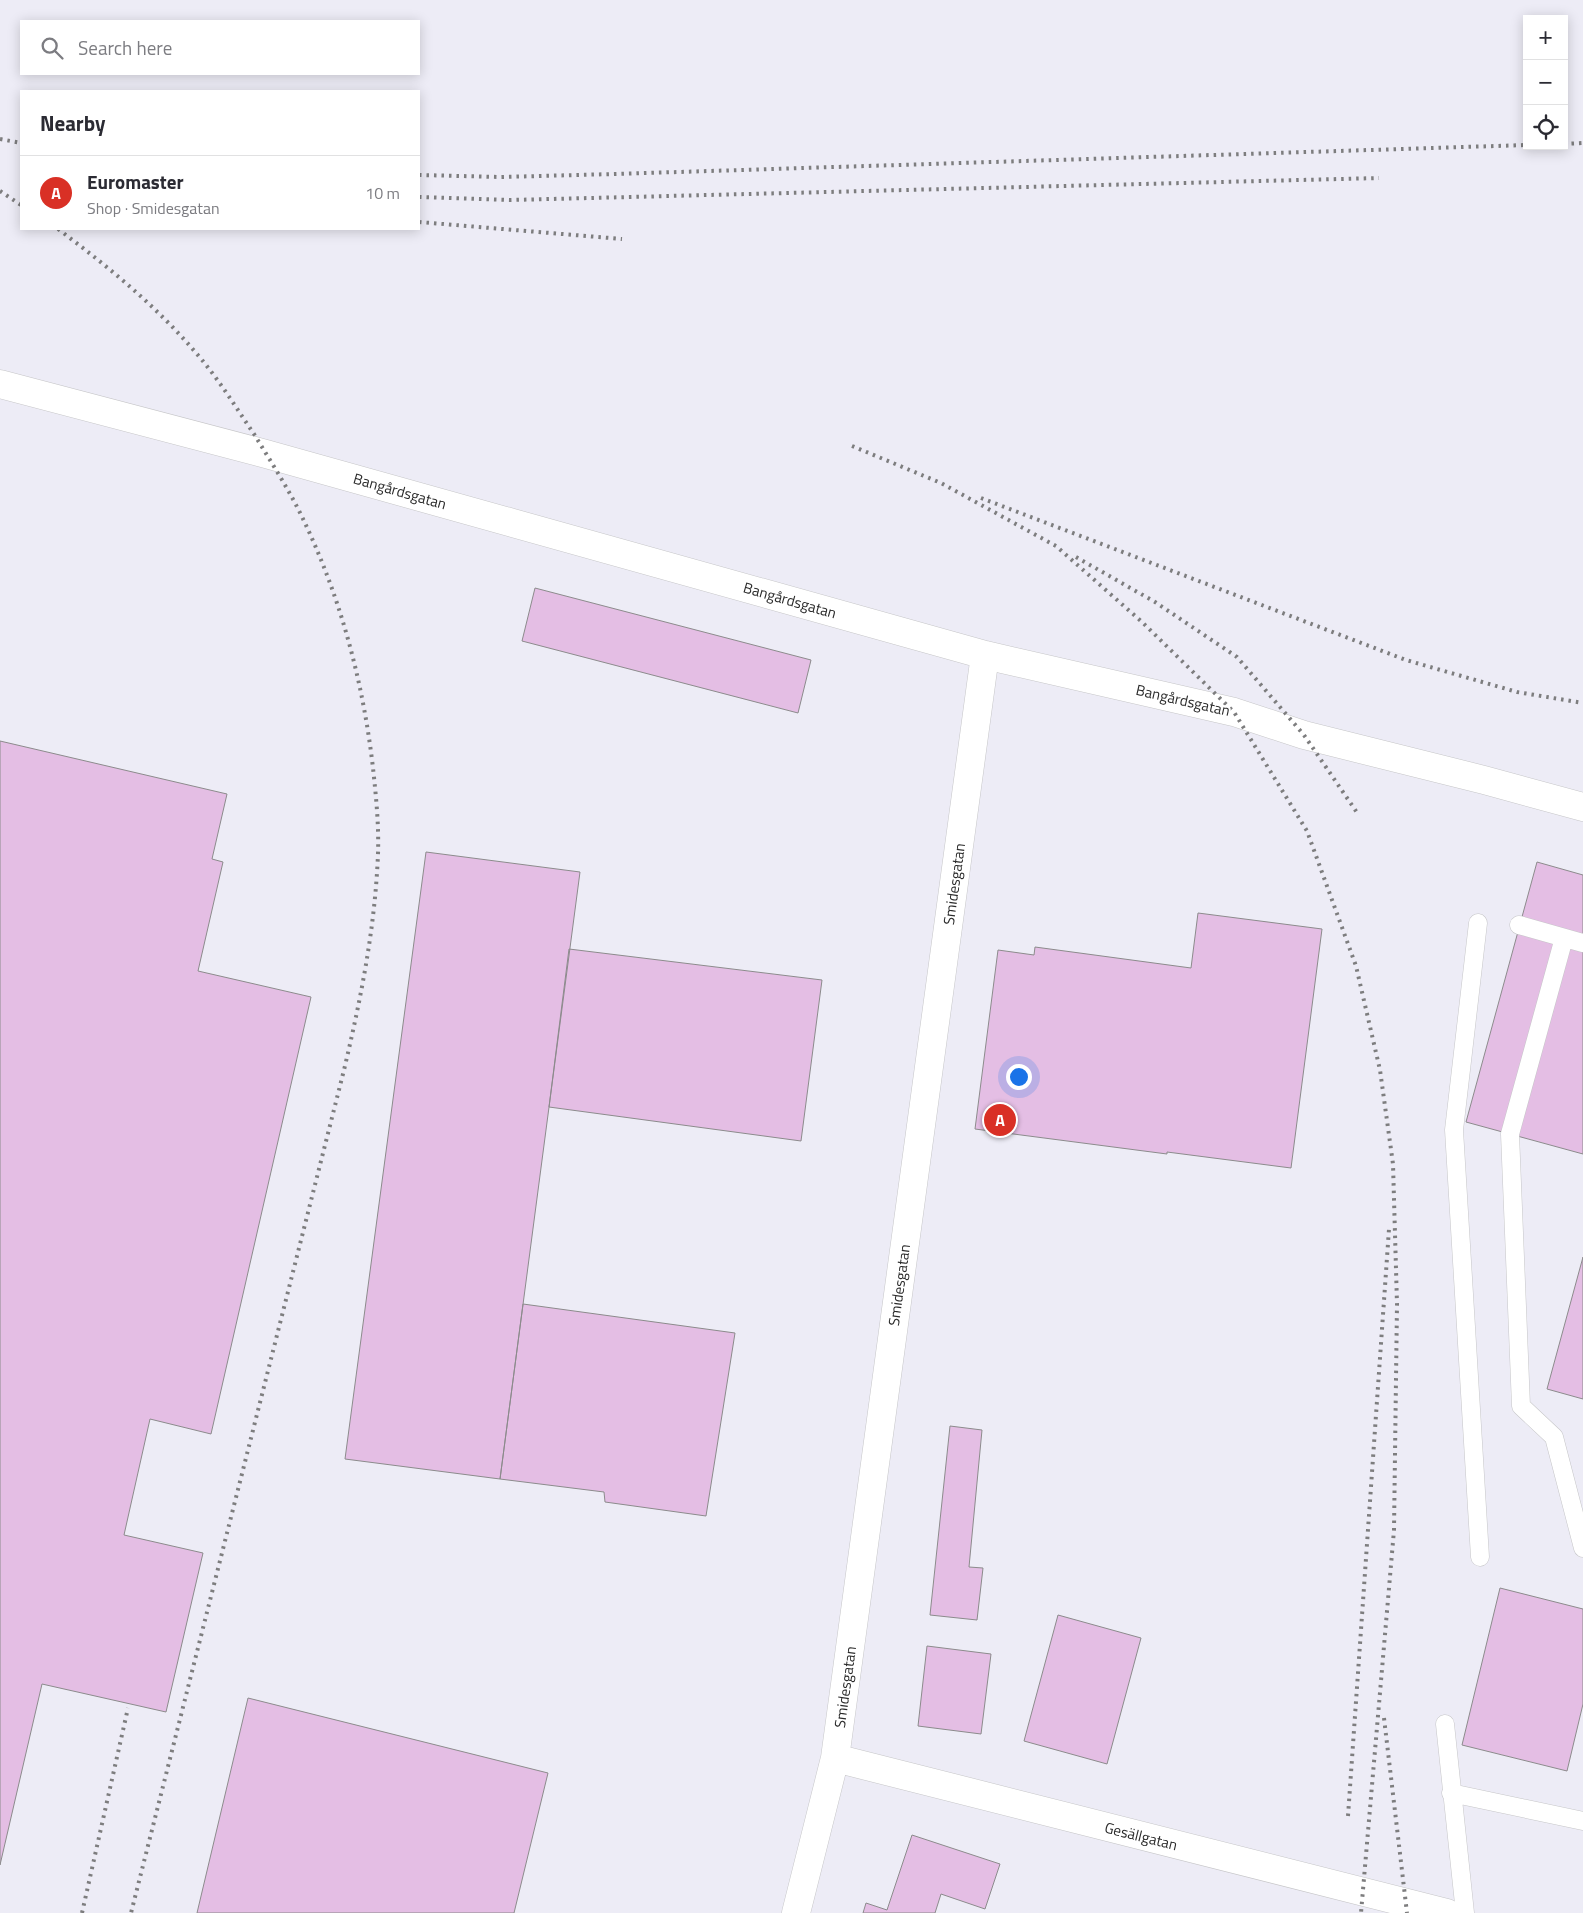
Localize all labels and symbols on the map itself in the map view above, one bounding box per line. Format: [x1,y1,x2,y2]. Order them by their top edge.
street label: Bangårdsgatan [351,467,449,515]
street label: Bangårdsgatan [741,576,839,624]
street label: Bangårdsgatan [1134,678,1232,722]
street label: Smidesgatan [937,842,971,926]
your location [1006,1064,1032,1090]
pin: A [984,1101,1016,1139]
street label: Smidesgatan [882,1243,916,1327]
street label: Smidesgatan [828,1645,862,1729]
street label: Gesällgatan [1102,1816,1180,1856]

